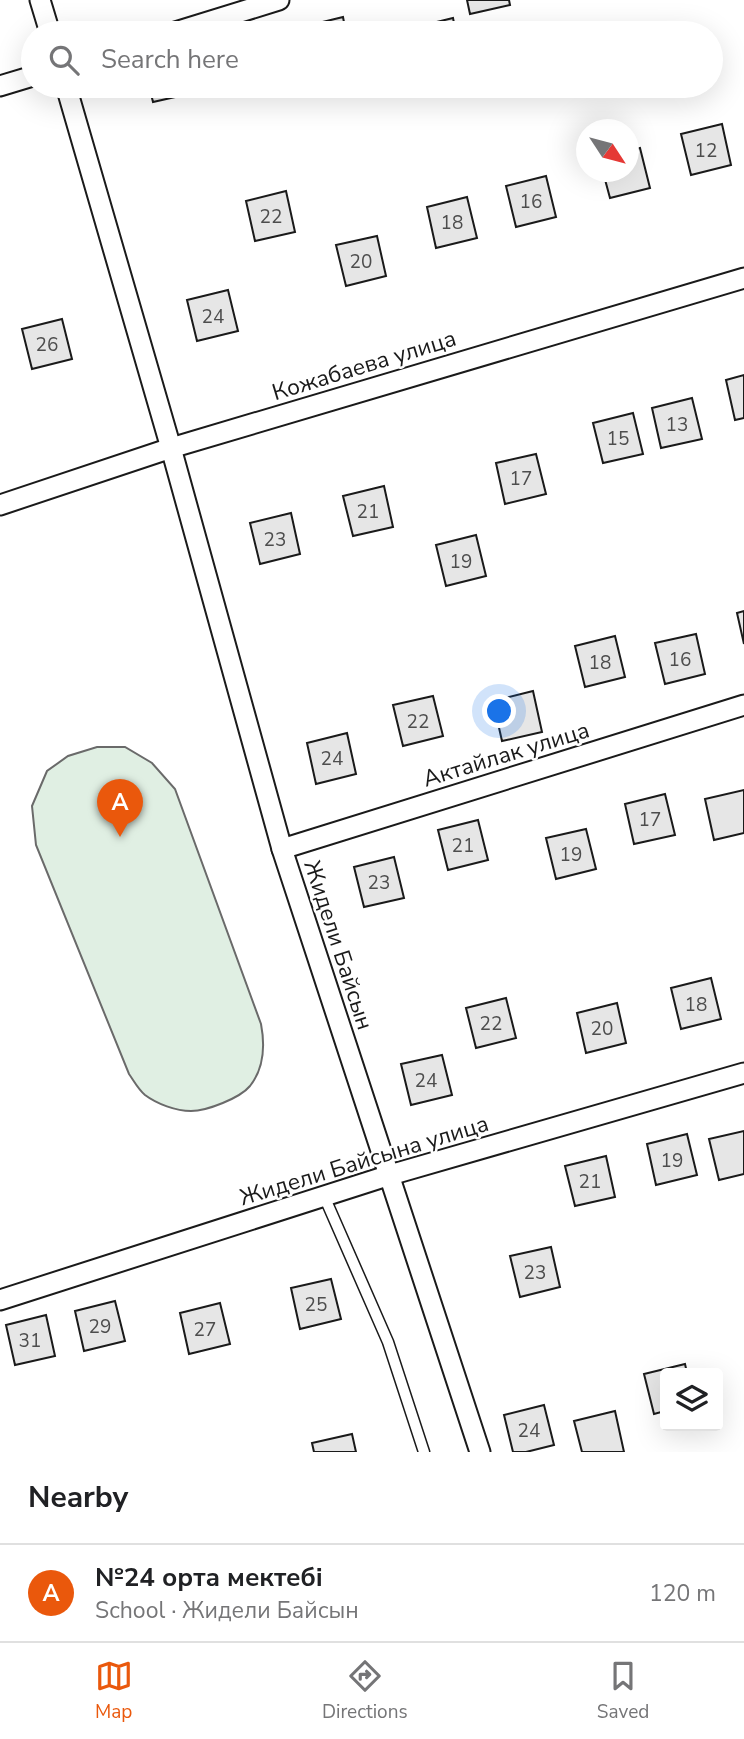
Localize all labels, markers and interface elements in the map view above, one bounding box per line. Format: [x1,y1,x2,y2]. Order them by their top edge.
search box [21,21,723,98]
icon: search [45,41,83,79]
text: Search here [101,42,239,77]
north arrow [576,119,639,182]
house number: 12 [695,138,717,164]
house number: 16 [520,189,542,215]
house number: 22 [260,204,282,230]
house number: 18 [441,210,463,236]
house number: 20 [350,249,372,275]
house number: 24 [202,304,224,330]
street label: Кожабаева улица [268,323,460,408]
house number: 26 [36,332,58,358]
house number: 13 [666,412,688,438]
house number: 15 [607,426,629,452]
house number: 17 [510,466,532,492]
house number: 21 [357,499,379,525]
house number: 23 [264,527,286,553]
house number: 19 [450,549,472,575]
house number: 16 [669,647,691,673]
house number: 18 [589,650,611,676]
your location [482,694,516,728]
house number: 22 [407,709,429,735]
street label: Актайлак улица [419,714,593,795]
house number: 24 [321,746,343,772]
pin: A [97,779,143,837]
house number: 17 [639,807,661,833]
house number: 21 [452,833,474,859]
house number: 19 [560,842,582,868]
street label: Жидели Байсын [297,856,381,1034]
house number: 23 [368,870,390,896]
house number: 18 [685,992,707,1018]
house number: 22 [480,1011,502,1037]
house number: 20 [591,1016,613,1042]
house number: 24 [415,1068,437,1094]
street label: Жидели Байсына улица [236,1108,493,1213]
house number: 19 [661,1148,683,1174]
house number: 21 [579,1169,601,1195]
house number: 23 [524,1260,546,1286]
house number: 25 [305,1292,327,1318]
house number: 29 [89,1314,111,1340]
house number: 27 [194,1317,216,1343]
house number: 31 [19,1328,41,1354]
map controls [660,1368,723,1431]
button: layers [660,1368,723,1431]
house number: 24 [518,1418,540,1444]
text: Nearby [28,1477,128,1518]
text: №24 орта мектебі [95,1560,323,1595]
text: A [42,1578,60,1609]
text: 120 m [649,1578,716,1609]
text: School · Жидели Байсын [95,1595,359,1626]
tab: Map [95,1657,133,1725]
tab: Directions [322,1657,408,1725]
tab: Saved [597,1657,649,1725]

